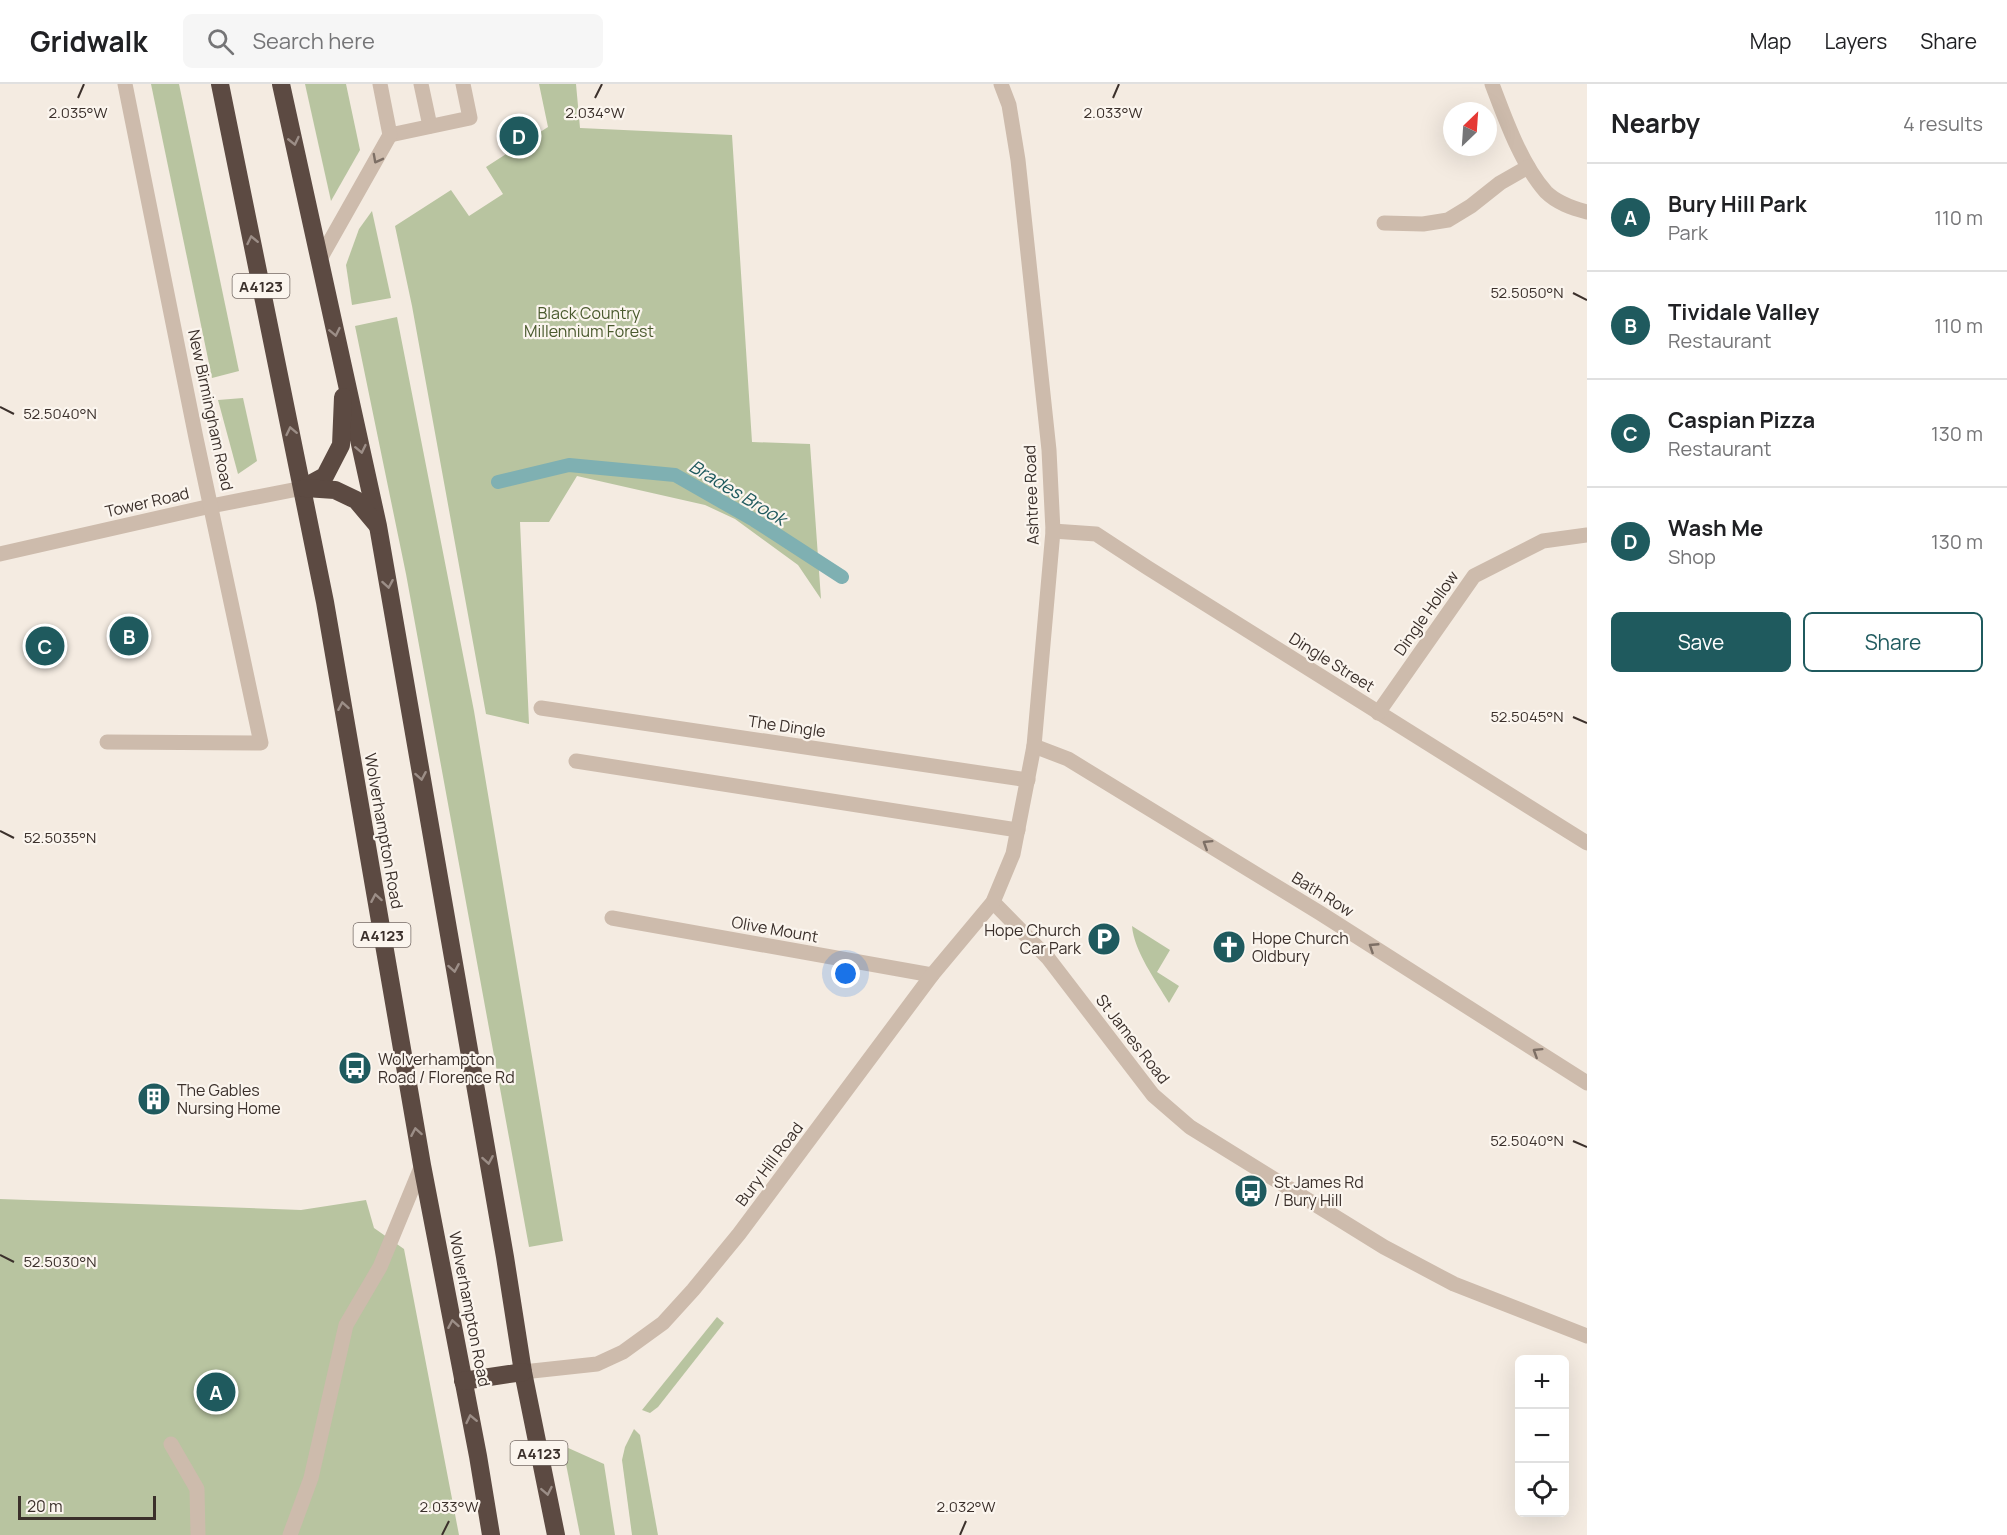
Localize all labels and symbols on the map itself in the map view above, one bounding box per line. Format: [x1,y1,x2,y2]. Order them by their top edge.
text: 2.035°W [48,102,108,123]
text: 2.034°W [565,102,625,123]
text: 2.033°W [1084,102,1142,123]
north arrow [1443,102,1497,156]
pin: D [500,113,538,158]
one-way arrow [286,136,299,146]
one-way arrow [373,153,384,163]
one-way arrow [246,235,259,245]
road number: A4123 [232,274,290,298]
text: 52.5050°N [1490,282,1564,303]
park label: Black Country Millennium Forest [524,302,654,342]
one-way arrow [328,326,341,336]
street label: New Birmingham Road [183,327,239,493]
text: 52.5040°N [23,403,97,424]
one-way arrow [285,426,298,436]
one-way arrow [354,443,367,453]
street label: Ashtree Road [1018,445,1044,545]
water label: Brades Brook [685,454,794,532]
street label: Tower Road [103,482,191,522]
street label: Dingle Hollow [1389,566,1463,660]
one-way arrow [381,578,394,588]
pin: B [110,614,148,658]
pin: C [26,624,64,668]
street label: Dingle Street [1285,627,1379,697]
one-way arrow [337,702,350,712]
text: 52.5045°N [1491,706,1563,727]
street label: The Dingle [747,710,827,742]
street label: Wolverhampton Road [359,751,409,911]
one-way arrow [415,771,427,781]
text: 52.5035°N [24,827,96,848]
one-way arrow [1203,840,1213,852]
street label: Bath Row [1288,866,1358,922]
one-way arrow [370,894,383,904]
street label: Olive Mount [730,911,820,947]
place label: Hope Church Car Park [984,919,1082,959]
parking icon: Hope Church Car Park [1086,921,1122,957]
road number: A4123 [354,923,410,947]
place label: Hope Church Oldbury [1252,927,1349,967]
church icon: Hope Church Oldbury [1211,929,1247,965]
one-way arrow [1369,943,1379,955]
your location [831,959,860,988]
one-way arrow [448,963,460,973]
street label: St James Road [1091,990,1175,1088]
place label: Wolverhampton Road / Florence Rd [378,1048,515,1088]
one-way arrow [1533,1048,1543,1060]
bus stop icon: Wolverhampton Road / Florence Rd [337,1050,373,1086]
place label: The Gables Nursing Home [177,1079,281,1119]
building icon: The Gables Nursing Home [136,1081,172,1117]
street label: Bury Hill Road [730,1117,808,1211]
one-way arrow [411,1127,423,1137]
text: 52.5040°N [1490,1130,1564,1151]
one-way arrow [481,1156,493,1165]
place label: St James Rd / Bury Hill [1274,1171,1364,1211]
bus stop icon: St James Rd / Bury Hill [1233,1173,1269,1209]
street label: Wolverhampton Road [444,1229,496,1389]
text: 52.5030°N [24,1251,96,1272]
one-way arrow [447,1319,460,1329]
pin: A [196,1370,236,1414]
one-way arrow [465,1414,478,1424]
road number: A4123 [510,1441,568,1465]
one-way arrow [540,1485,553,1495]
scale bar [18,1493,156,1520]
text: 2.033°W [420,1496,478,1517]
text: 2.032°W [936,1496,996,1517]

